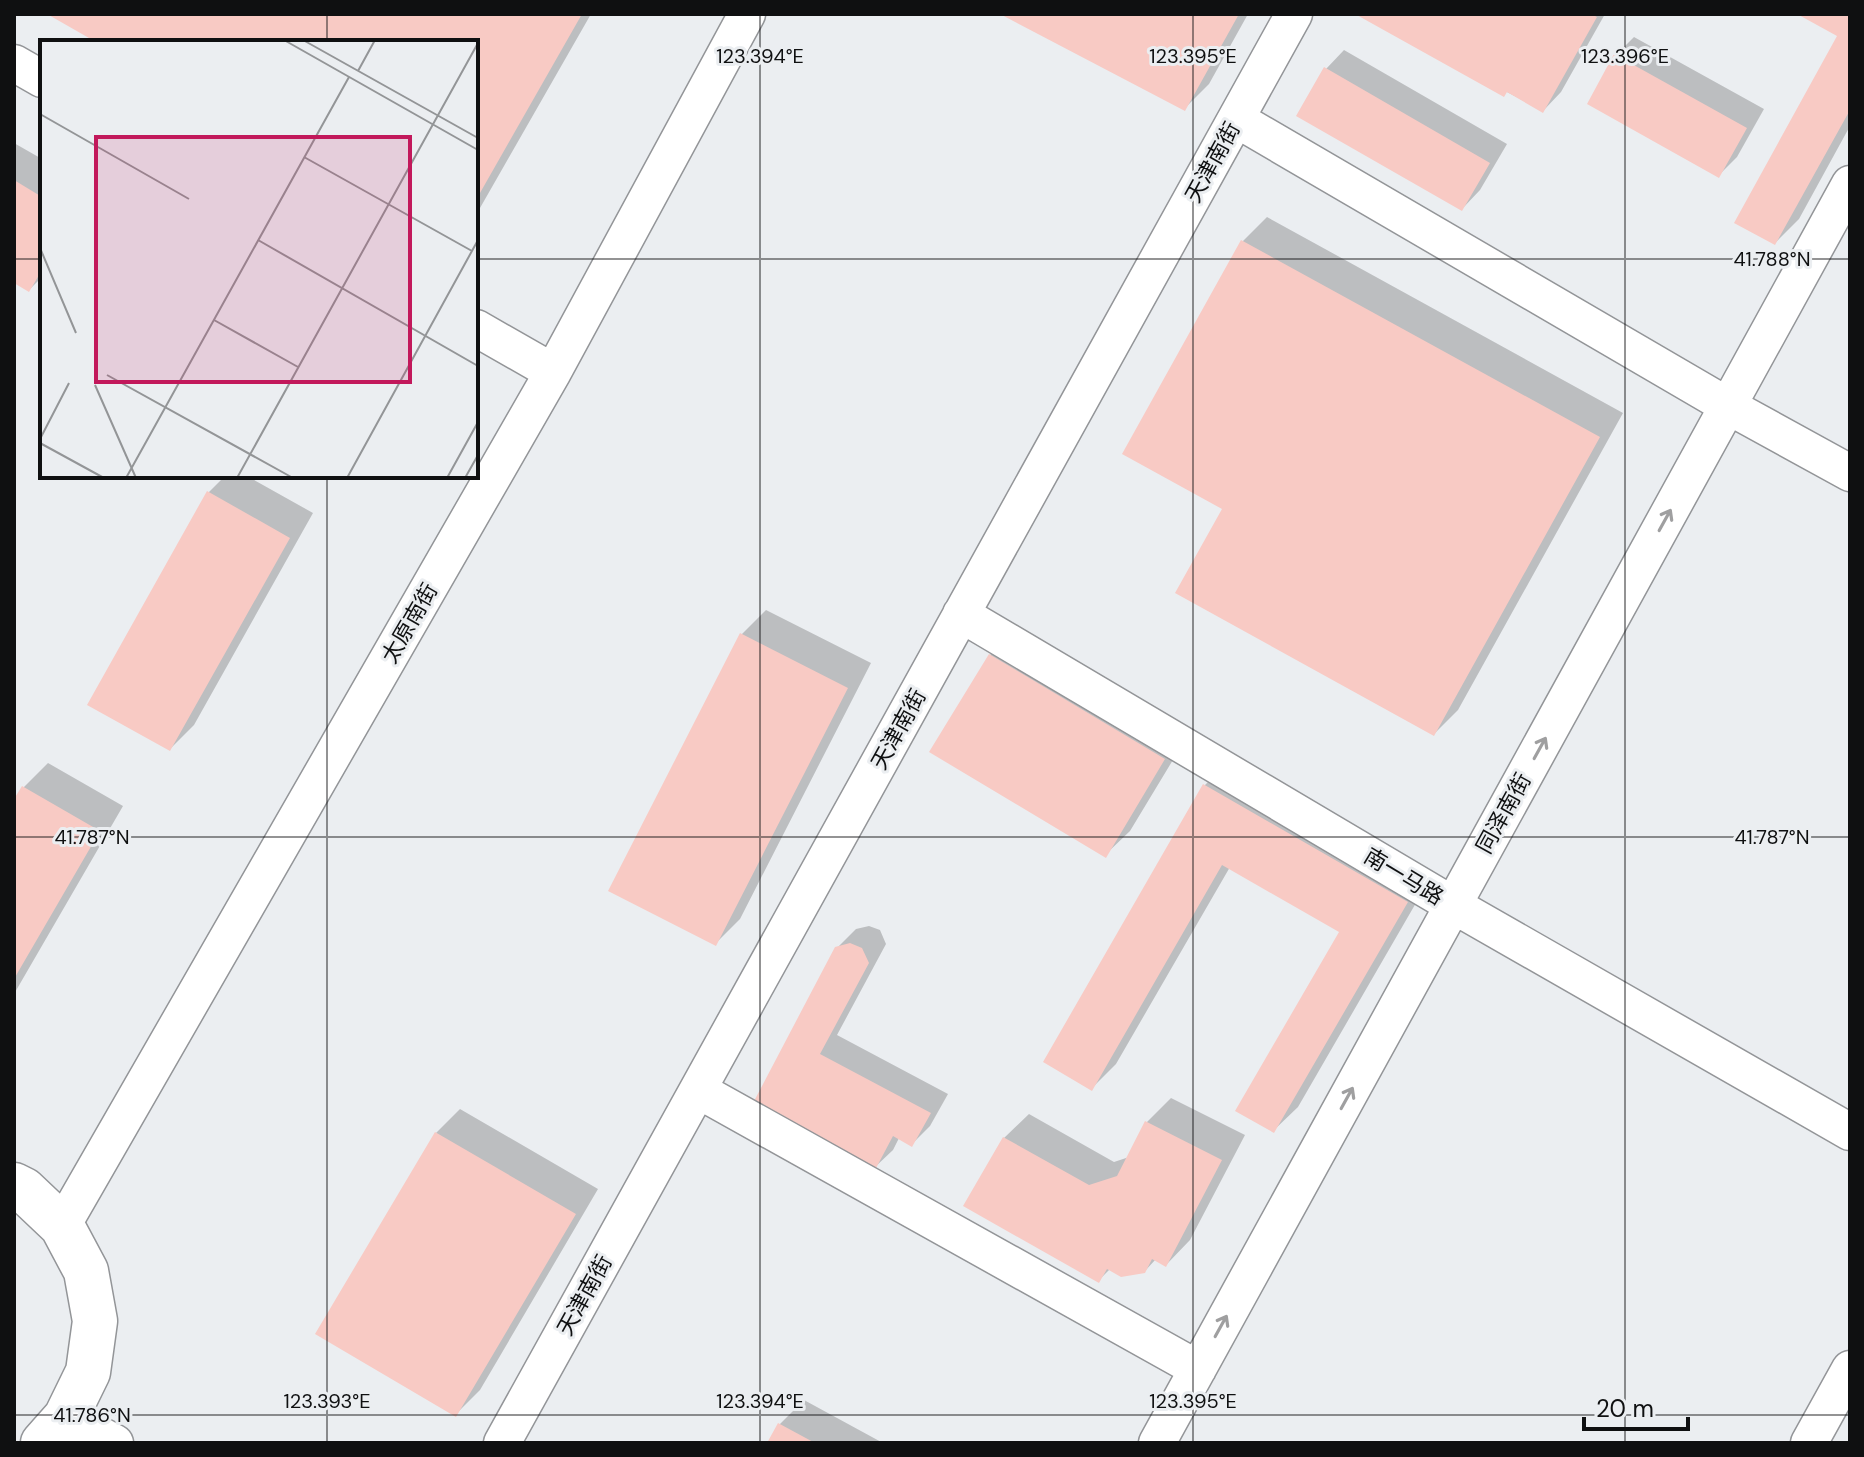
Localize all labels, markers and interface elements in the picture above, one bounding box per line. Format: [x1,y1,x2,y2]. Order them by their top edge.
inset map [40,40,478,478]
text: 123.394°E [716,43,804,69]
text: 123.395°E [1149,43,1237,69]
text: 123.396°E [1581,43,1669,69]
street label: 天津南街 [1178,117,1246,208]
text: 41.788°N [1733,246,1811,272]
one-way arrow [1658,508,1673,532]
street label: 太原南街 [375,578,444,669]
street label: 天津南街 [864,684,932,775]
one-way arrow [1532,736,1548,760]
street label: 同泽南街 [1469,768,1537,859]
text: 41.787°N [54,824,130,850]
text: 41.787°N [1734,824,1810,850]
street label: 南一马路 [1359,841,1449,912]
one-way arrow [1339,1087,1355,1110]
street label: 天津南街 [550,1250,618,1341]
one-way arrow [1214,1314,1230,1338]
scale bar [1584,1381,1688,1431]
text: 123.393°E [284,1388,370,1414]
text: 123.394°E [716,1388,804,1414]
text: 123.395°E [1149,1388,1237,1414]
text: 20 m [1596,1393,1654,1424]
text: 41.786°N [53,1402,131,1428]

